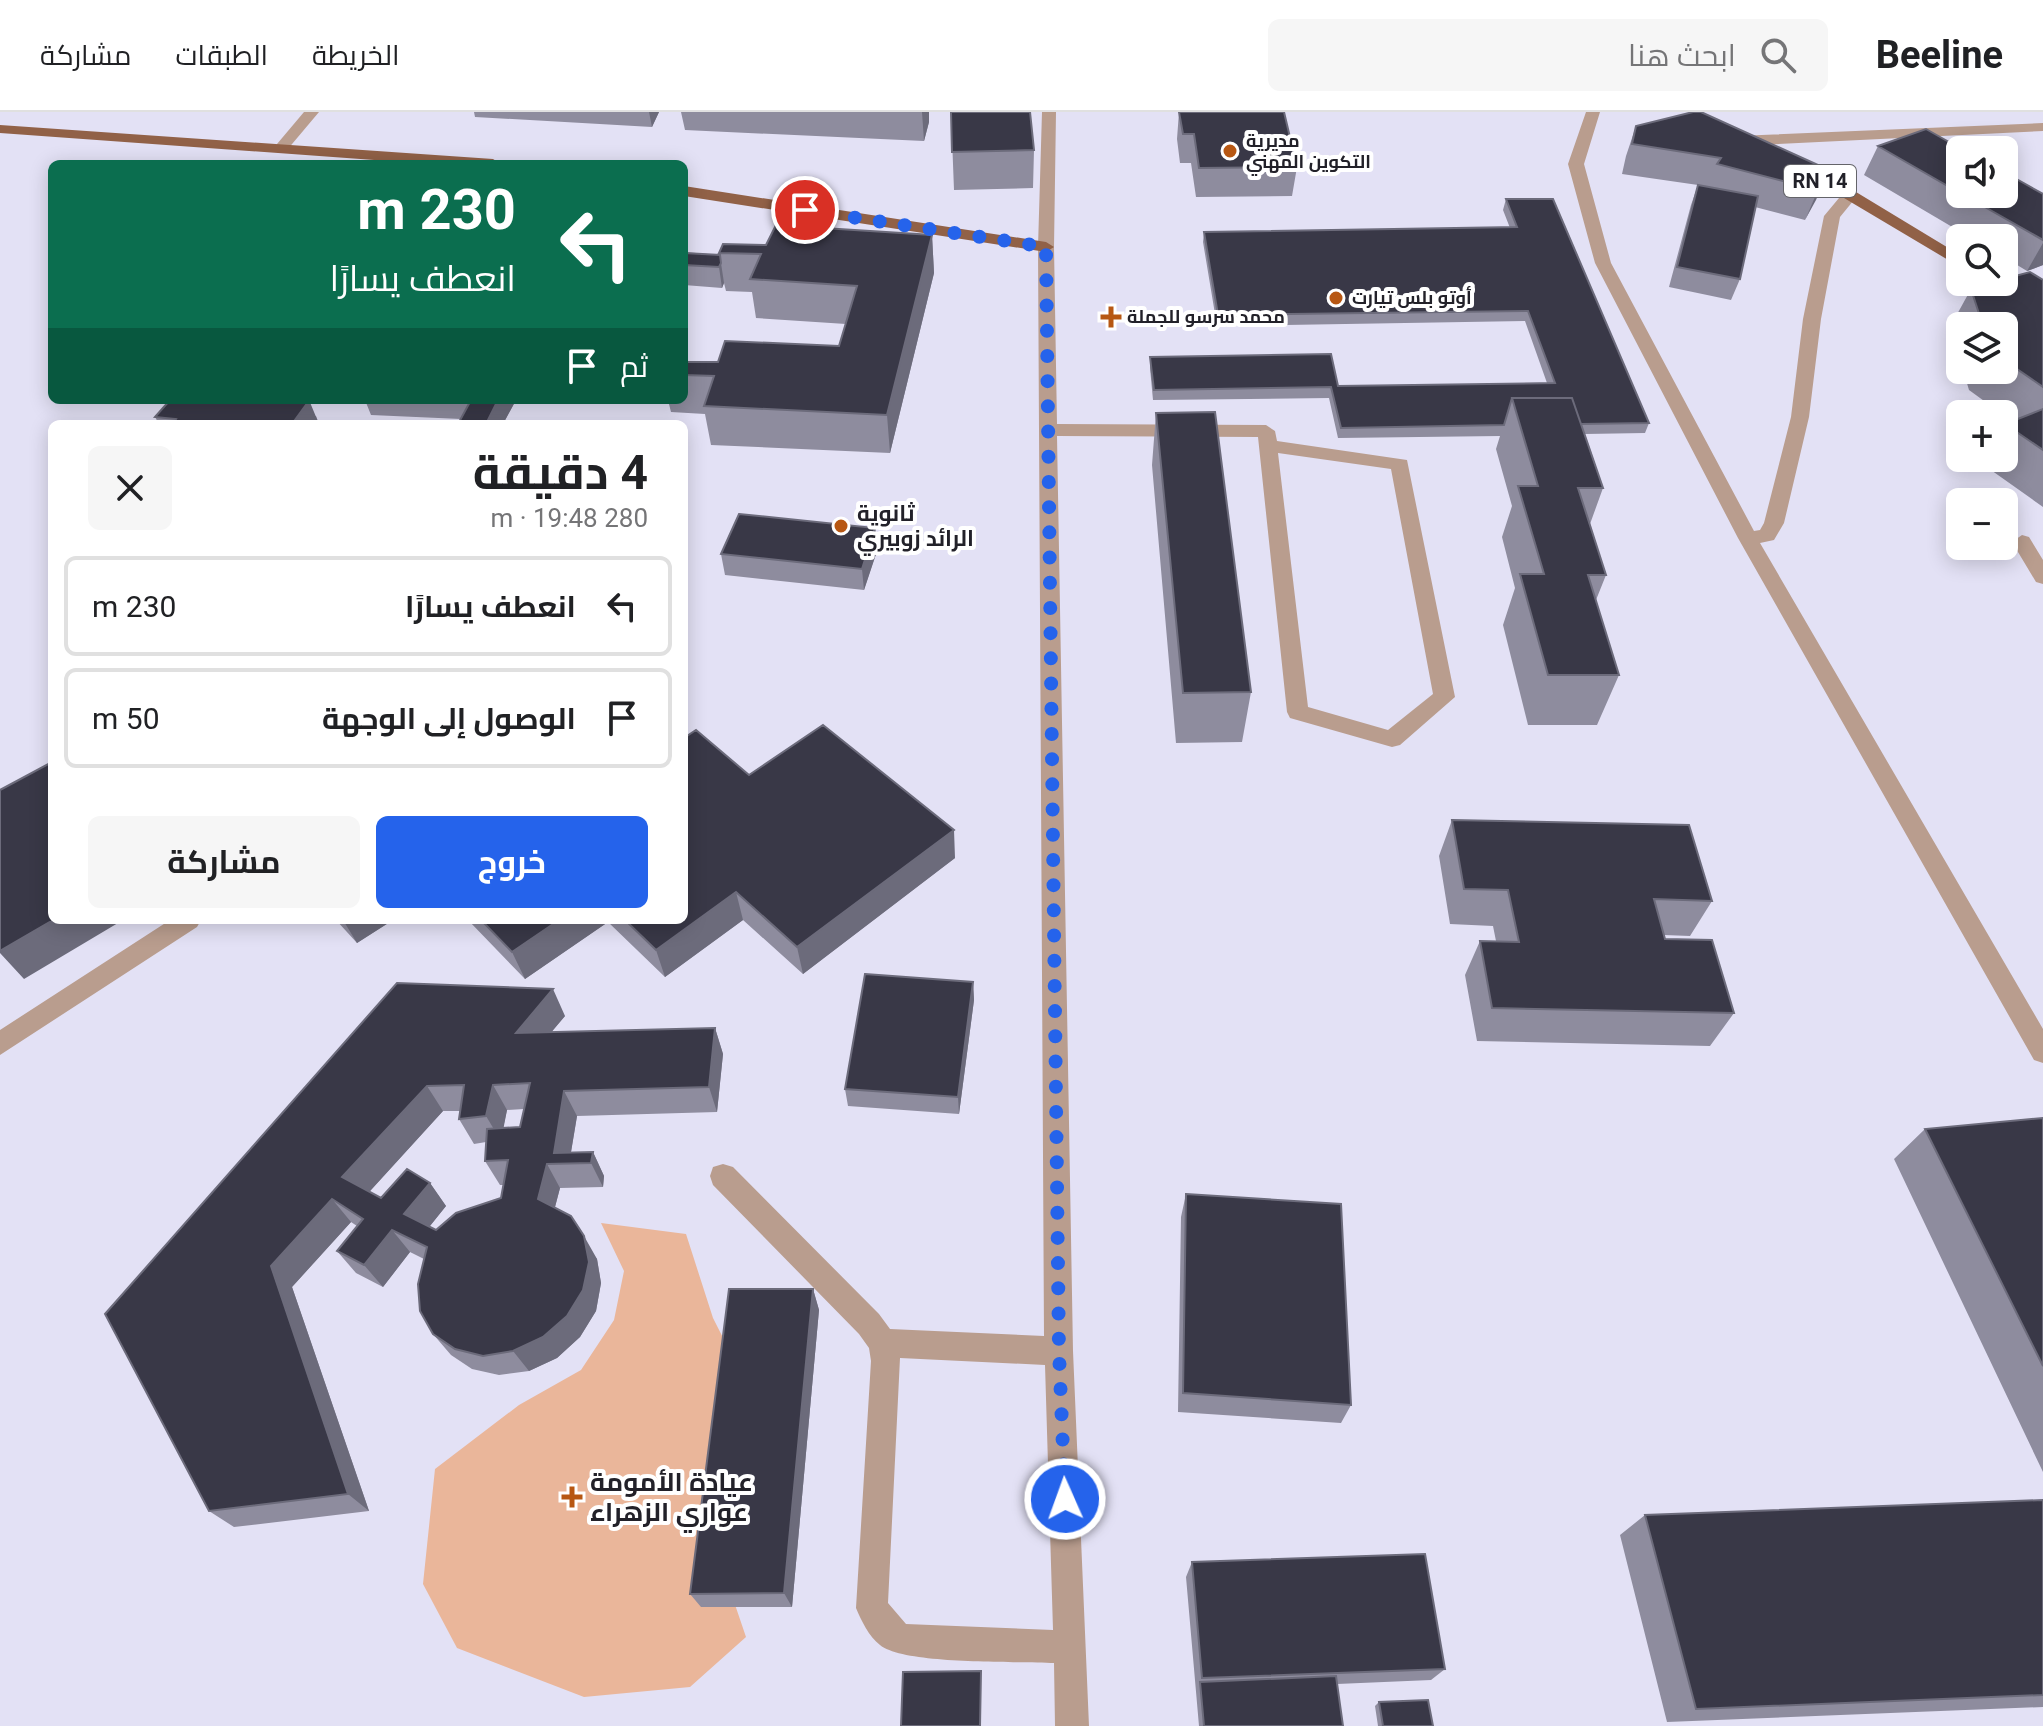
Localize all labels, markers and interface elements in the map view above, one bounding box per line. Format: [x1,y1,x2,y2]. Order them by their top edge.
search box [1268,19,1828,91]
icon: search [1756,33,1800,77]
text: Beeline [1876,33,2003,77]
text: ابحث هنا [1628,38,1736,73]
text: مشاركة [40,39,131,72]
text: الطبقات [175,39,268,72]
text: الخريطة [312,39,399,72]
place label: مديرية التكوين المهني [1246,130,1371,177]
map controls [1946,136,2018,560]
button: sound [1946,136,2018,208]
marker: مديرية التكوين المهني [1221,142,1239,160]
road number: RN 14 [1784,165,1856,197]
pin [771,176,839,244]
text: 230 m [357,177,516,243]
icon: arrive [783,188,827,232]
icon: left [544,192,648,296]
button: search [1946,224,2018,296]
text: انعطف يسارًا [330,258,516,300]
place label: أوتو بلس تيارت [1352,285,1472,309]
marker: أوتو بلس تيارت [1327,289,1345,307]
place label: محمد سرسو للجملة [1127,306,1285,328]
marker: محمد سرسو للجملة [1102,308,1120,326]
button: layers [1946,312,2018,384]
icon: arrive [560,344,604,388]
text: ثم [620,349,648,384]
button: + [1946,400,2018,472]
text: 4 دقيقة [473,444,648,501]
button: close [88,446,172,530]
button: − [1946,488,2018,560]
place label: ثانوية الرائد زوبيري [857,501,974,556]
text: 280 m · 19:48 [490,503,648,533]
marker: ثانوية الرائد زوبيري [832,517,850,535]
icon: left [600,584,644,628]
text: 230 m [92,589,176,624]
text: انعطف يسارًا [405,589,576,624]
icon: arrive [600,696,644,740]
text: 50 m [92,701,160,736]
text: الوصول إلى الوجهة [322,701,576,736]
button: مشاركة [88,816,360,908]
button: خروج [376,816,648,908]
position arrow [1023,1457,1107,1541]
place label: عيادة الأمومة عواري الزهراء [590,1467,753,1533]
marker: عيادة الأمومة عواري الزهراء [561,1486,583,1508]

